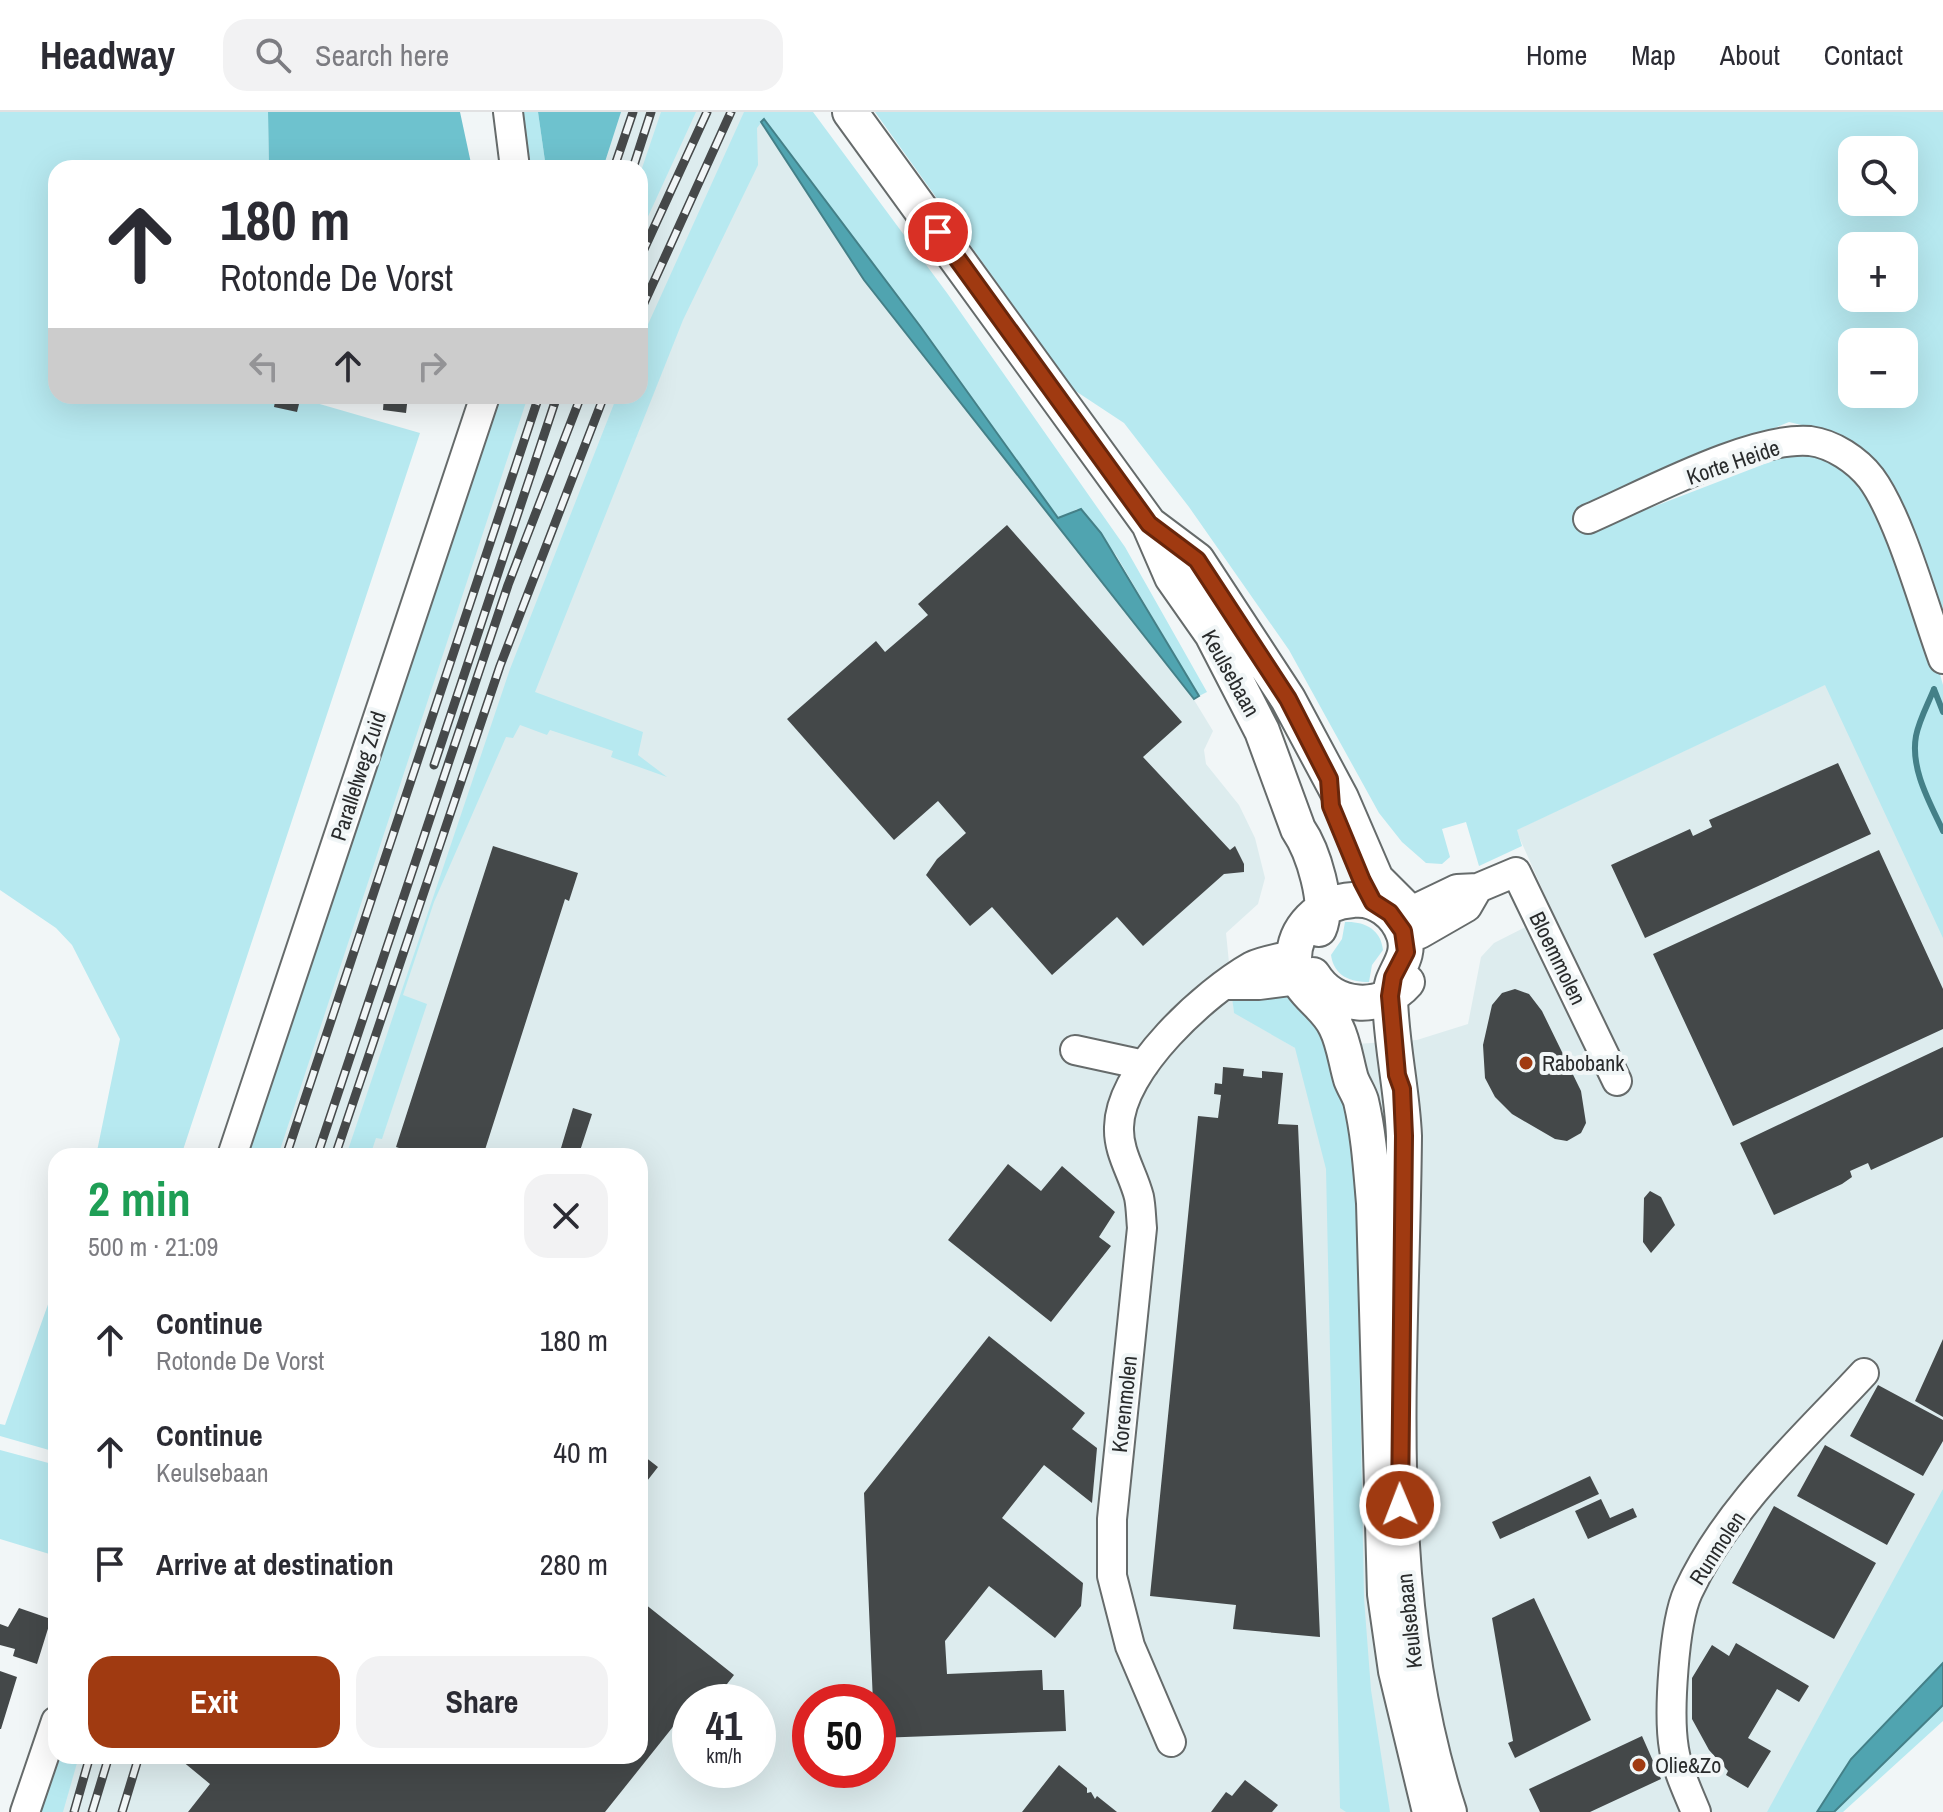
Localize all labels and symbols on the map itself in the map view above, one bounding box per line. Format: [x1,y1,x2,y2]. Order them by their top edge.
pin [904,198,972,266]
street label: Korte Heide [1683,432,1783,492]
street label: Keulsebaan [1195,624,1267,722]
street label: Parallelweg Zuid [323,707,393,845]
street label: Bloemmolen [1523,906,1593,1010]
place label: Rabobank [1542,1048,1625,1078]
marker: Rabobank [1517,1054,1535,1072]
street label: Korenmolen [1104,1354,1144,1454]
position arrow [1358,1463,1442,1547]
street label: Runmolen [1682,1505,1752,1591]
street label: Keulsebaan [1389,1572,1429,1670]
speed limit sign: 50 [792,1684,896,1788]
place label: Olie&Zo [1655,1750,1721,1780]
marker: Olie&Zo [1630,1756,1648,1774]

